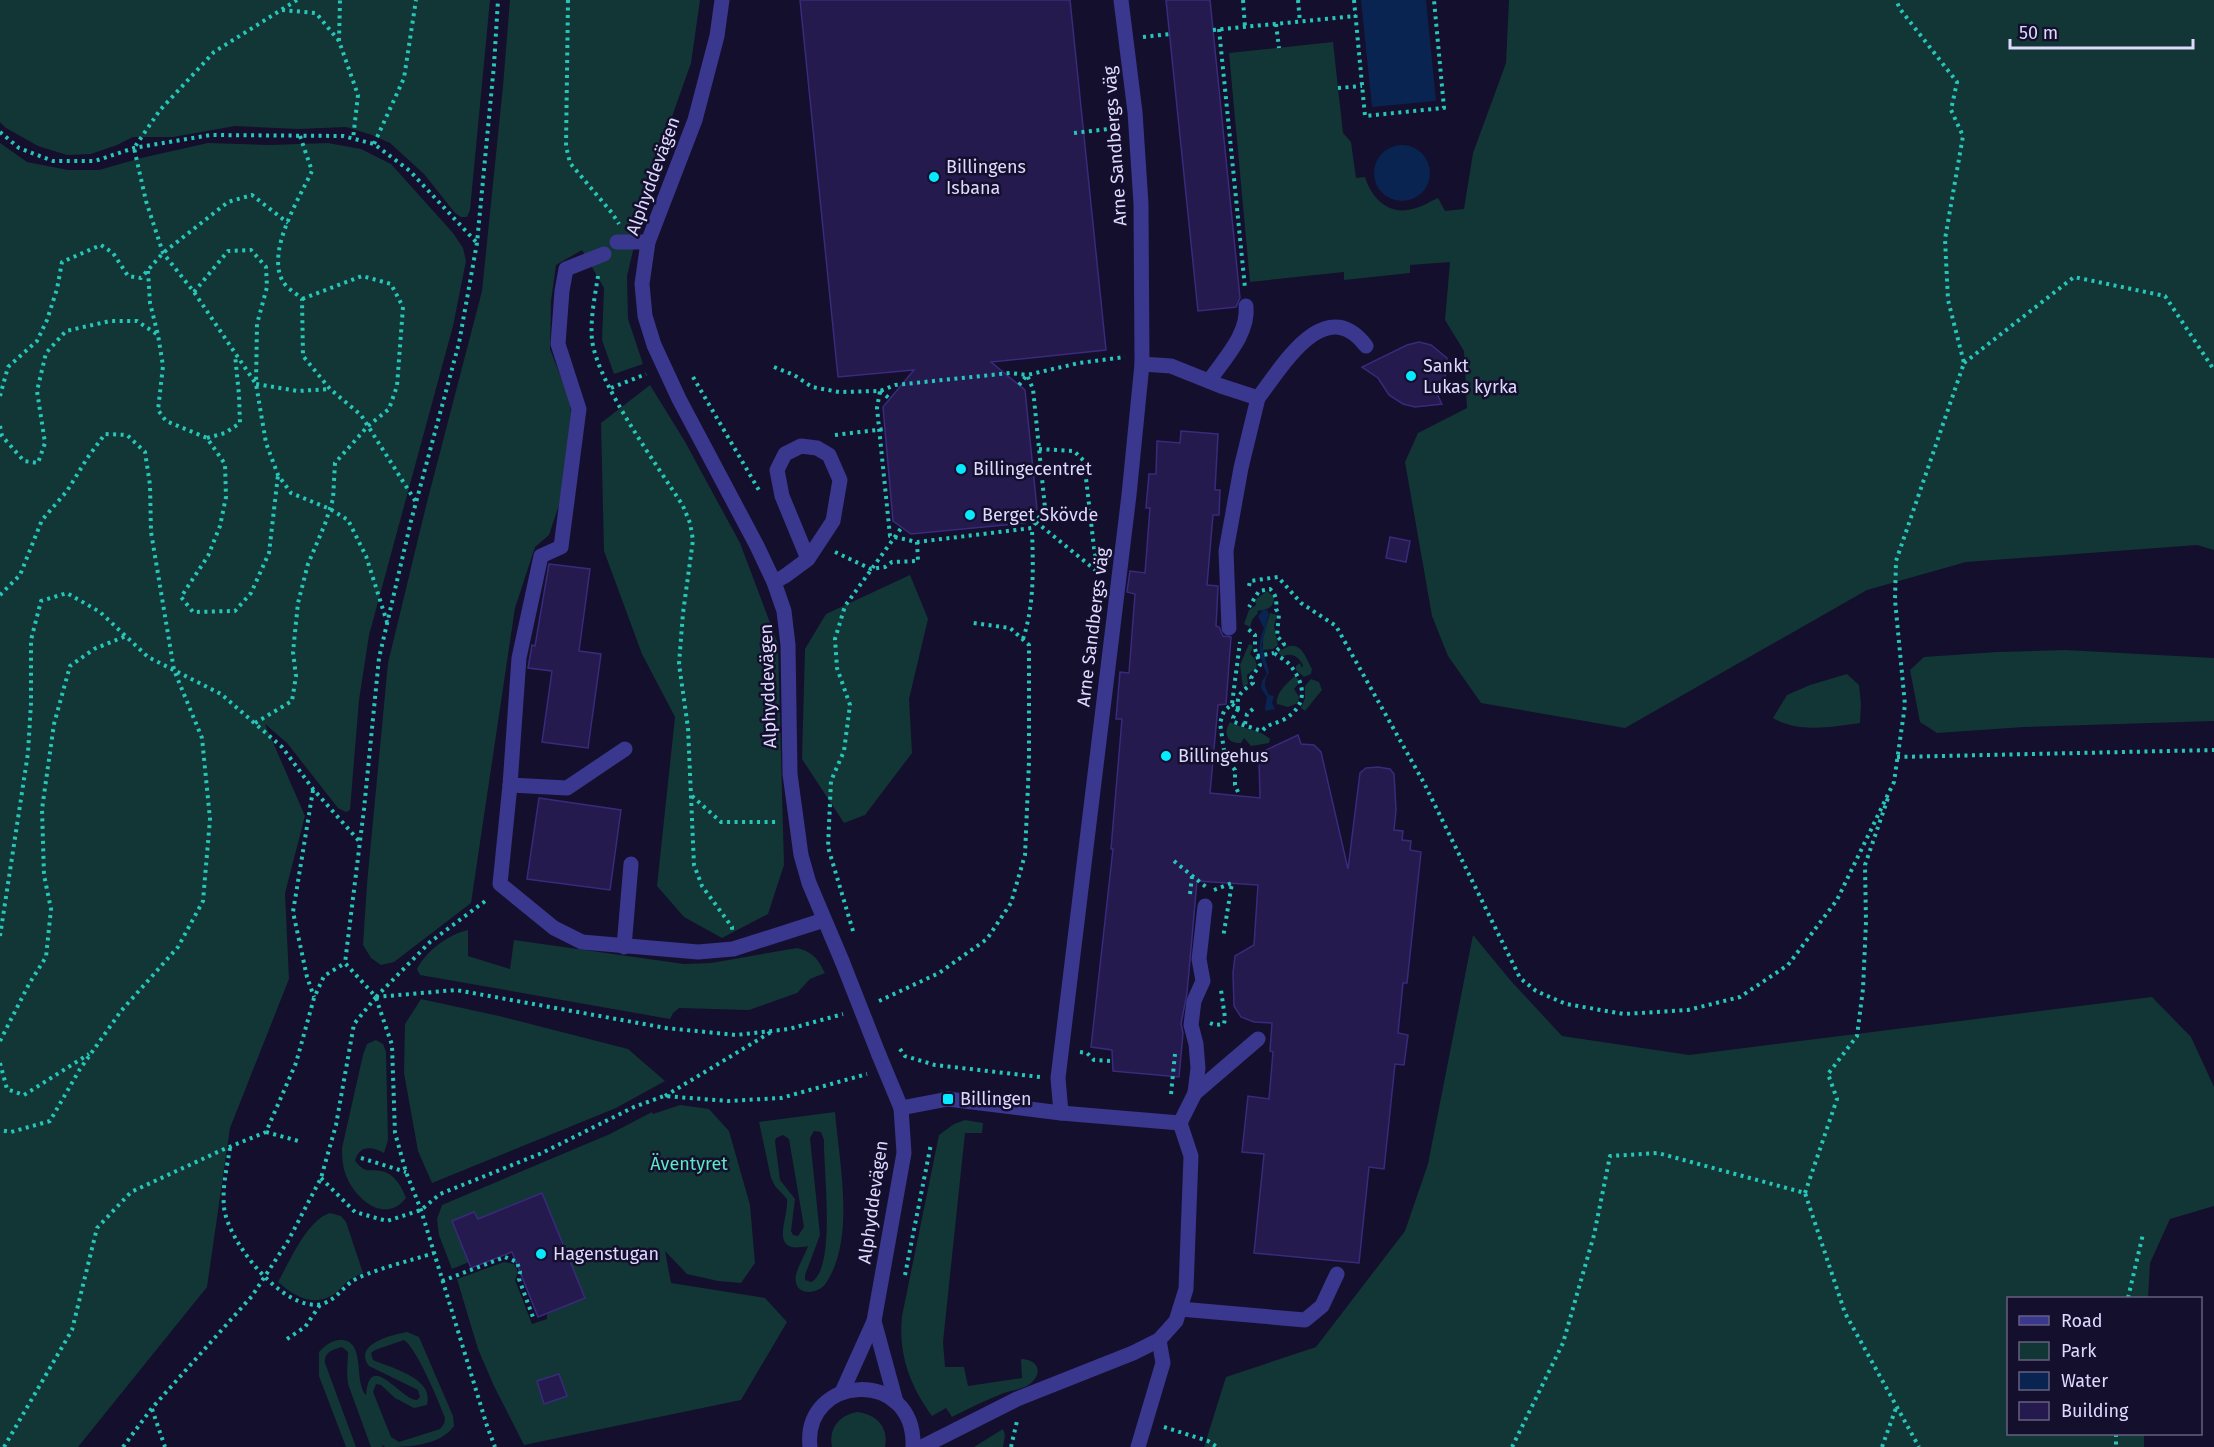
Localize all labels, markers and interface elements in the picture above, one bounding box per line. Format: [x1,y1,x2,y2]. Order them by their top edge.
scale bar [2010,12,2193,50]
text: 50 m [2019,22,2058,44]
street label: Arne Sandbergs väg [1098,65,1132,227]
street label: Alphyddevägen [621,114,685,238]
place label: Billingens Isbana [946,156,1026,199]
marker: Billingens Isbana [927,170,941,184]
place label: Sankt Lukas kyrka [1423,355,1518,398]
marker: Sankt Lukas kyrka [1404,369,1418,383]
place label: Billingecentret [973,458,1092,480]
marker: Billingecentret [954,462,968,476]
place label: Berget Skövde [982,504,1098,526]
marker: Berget Skövde [963,508,977,522]
street label: Arne Sandbergs väg [1072,545,1114,708]
street label: Alphyddevägen [755,623,781,749]
place label: Billingehus [1178,745,1269,767]
marker: Billingehus [1159,749,1173,763]
place label: Billingen [960,1088,1032,1110]
marker: Billingen [941,1092,955,1106]
street label: Alphyddevägen [853,1139,893,1265]
park label: Äventyret [650,1153,728,1175]
place label: Hagenstugan [553,1243,659,1265]
marker: Hagenstugan [534,1247,548,1261]
legend [2007,1297,2202,1435]
text: Road [2061,1310,2103,1332]
text: Park [2061,1340,2097,1362]
text: Water [2061,1370,2108,1392]
text: Building [2061,1400,2129,1422]

